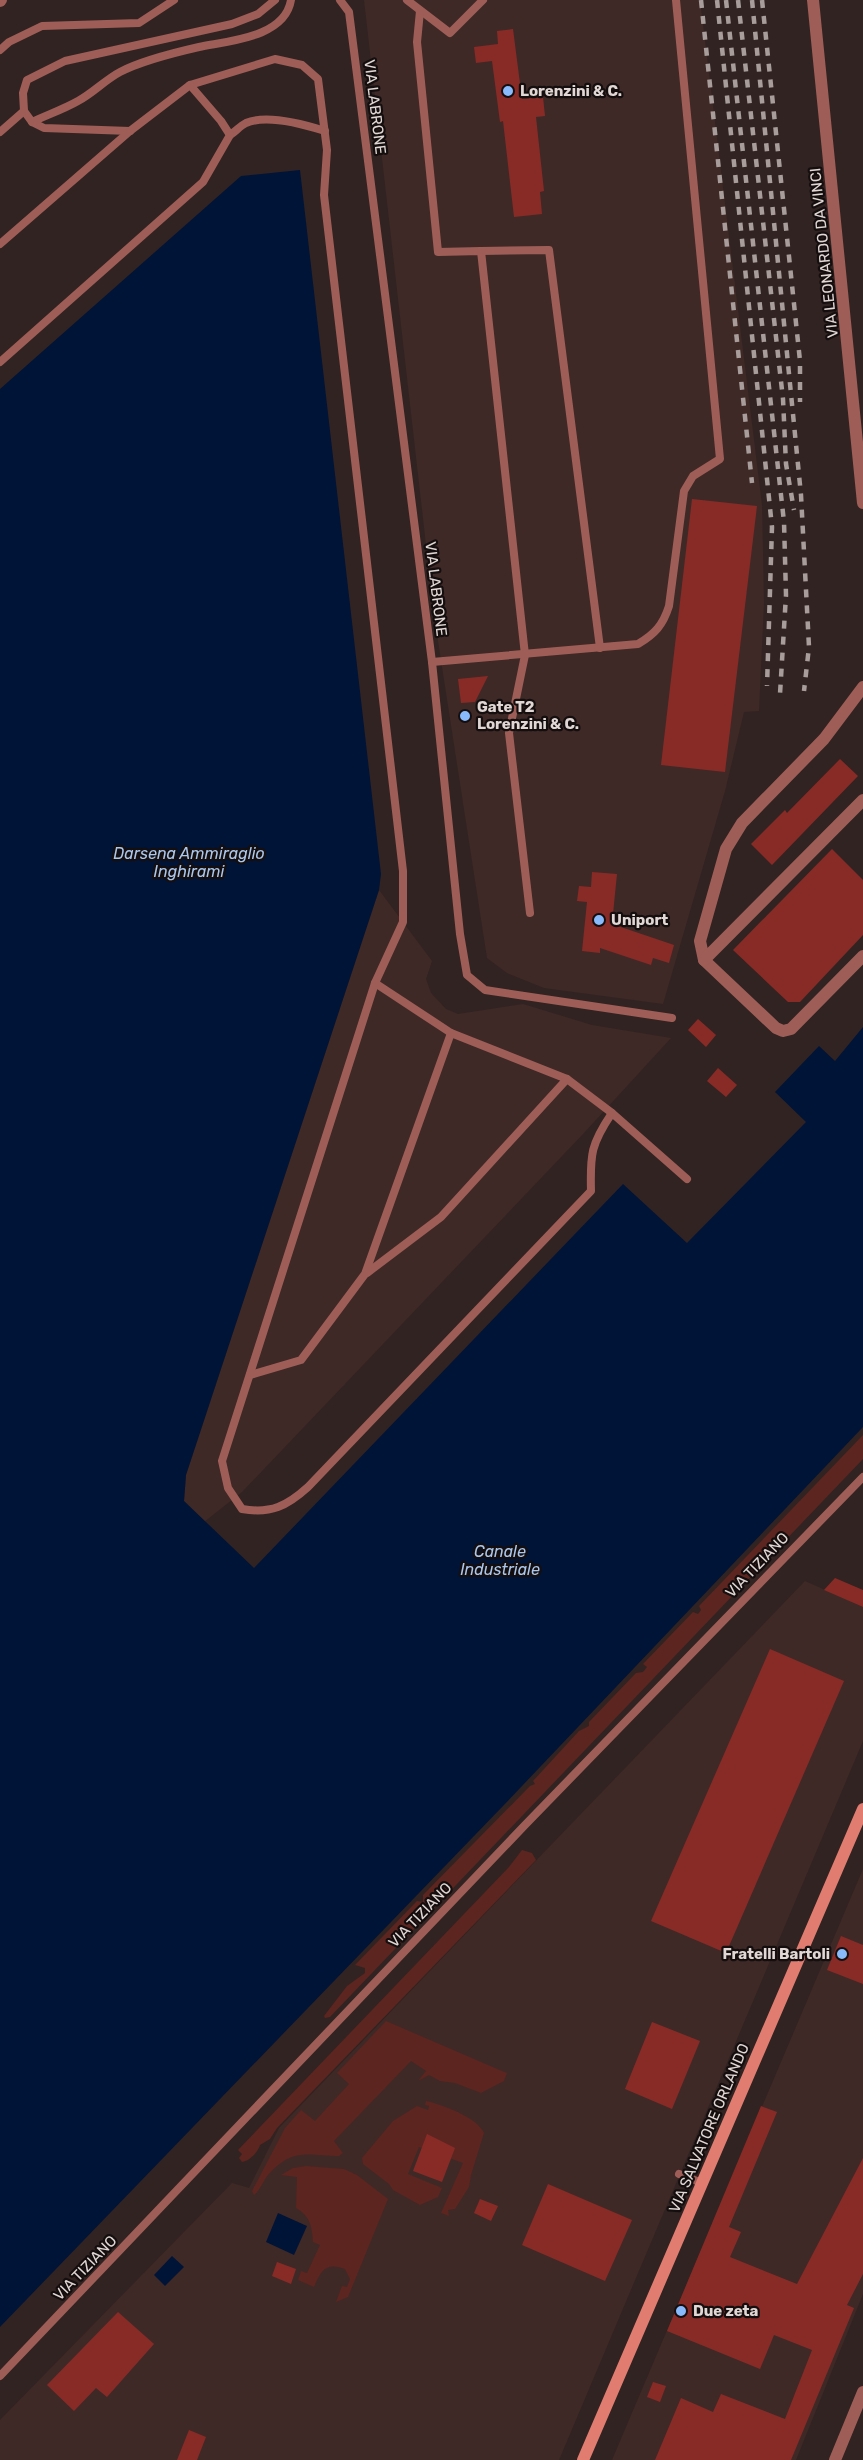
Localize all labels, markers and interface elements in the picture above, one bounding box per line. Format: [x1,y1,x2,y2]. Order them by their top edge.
street label: VIA LABRONE [360,59,390,155]
place label: Lorenzini & C. [520,82,622,100]
marker: Lorenzini & C. [501,84,515,98]
street label: VIA LEONARDO DA VINCI [806,167,842,339]
street label: VIA LABRONE [421,541,451,637]
place label: Gate T2 Lorenzini & C. [477,698,579,733]
marker: Gate T2 Lorenzini & C. [458,709,472,723]
water label: Darsena Ammiraglio Inghirami [113,844,265,881]
place label: Uniport [611,911,668,929]
marker: Uniport [592,913,606,927]
street label: VIA TIZIANO [722,1529,792,1601]
water label: Canale Industriale [460,1542,540,1579]
street label: VIA TIZIANO [385,1879,455,1951]
place label: Fratelli Bartoli [722,1945,830,1963]
marker: Fratelli Bartoli [835,1947,849,1961]
street label: VIA SALVATORE ORLANDO [665,2041,753,2215]
street label: VIA TIZIANO [50,2232,120,2304]
place label: Due zeta [693,2302,759,2320]
marker: Due zeta [674,2304,688,2318]

